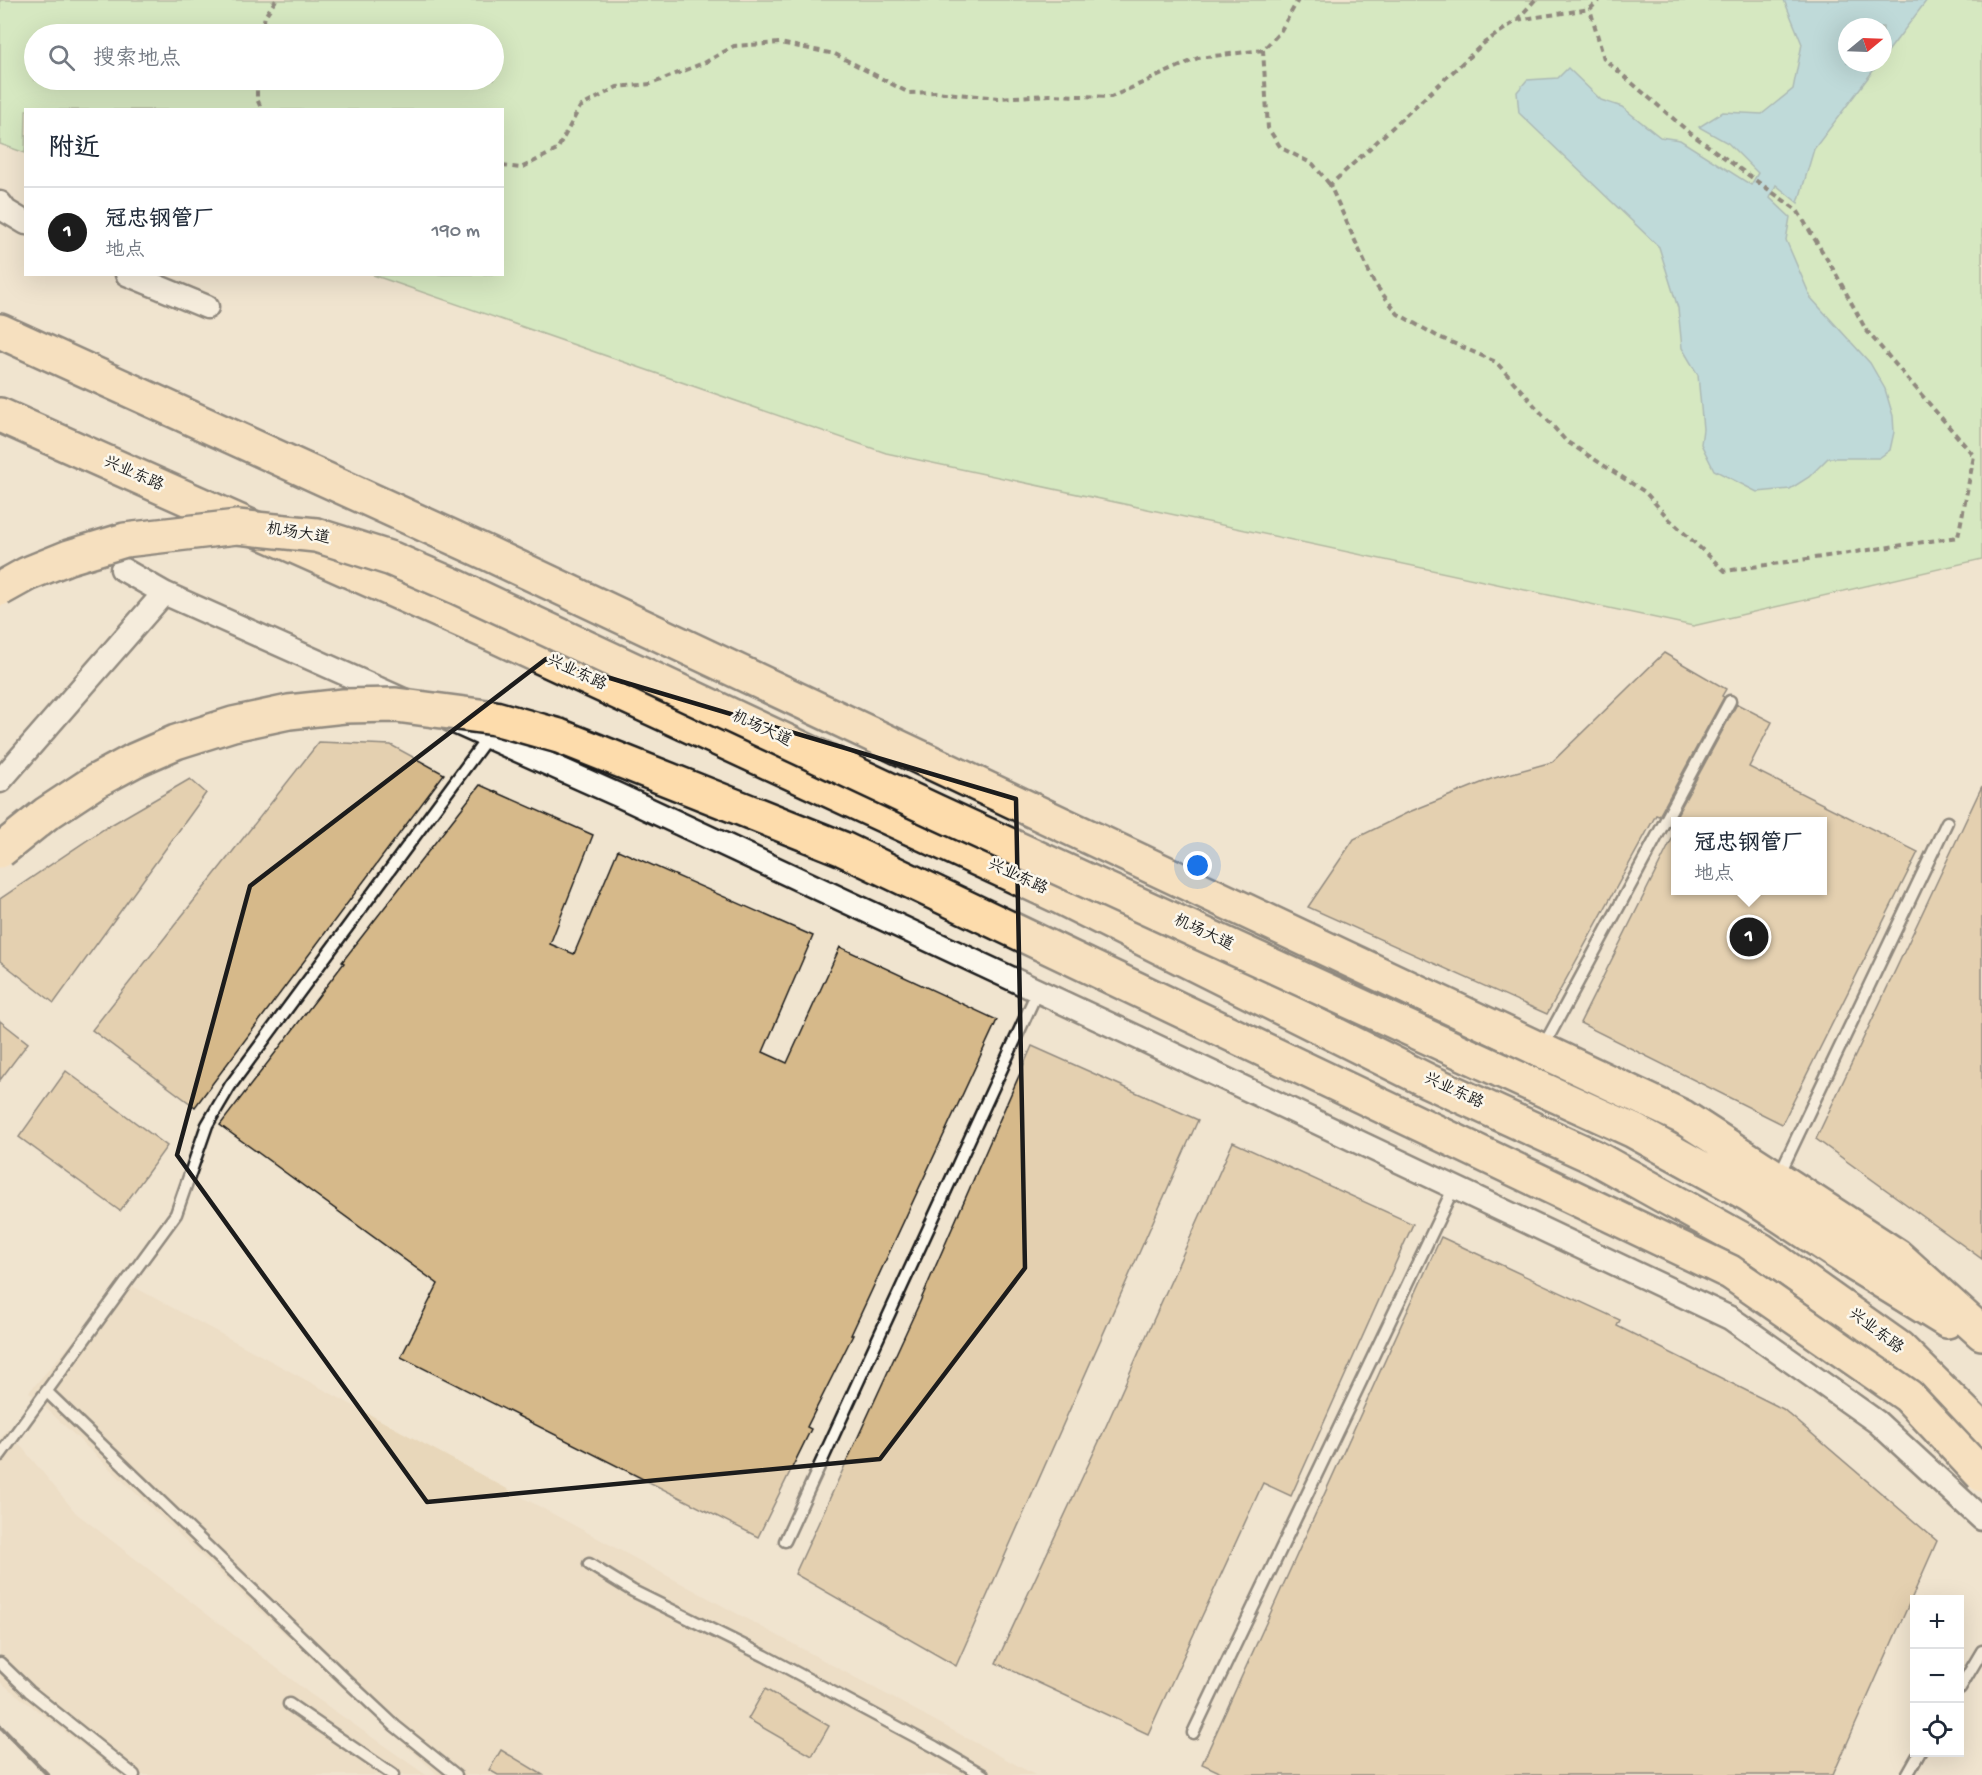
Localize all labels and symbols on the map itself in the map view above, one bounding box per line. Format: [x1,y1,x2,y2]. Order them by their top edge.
north arrow [1838,18,1892,72]
street label: 兴业东路 [100,451,167,497]
street label: 机场大道 [265,520,331,549]
street label: 兴业东路 [543,650,610,696]
street label: 机场大道 [728,707,794,752]
your location [1183,851,1212,880]
street label: 兴业东路 [984,854,1051,900]
street label: 机场大道 [1170,911,1236,956]
pin: 1 [1730,914,1768,960]
street label: 兴业东路 [1420,1068,1487,1114]
street label: 兴业东路 [1844,1304,1907,1359]

